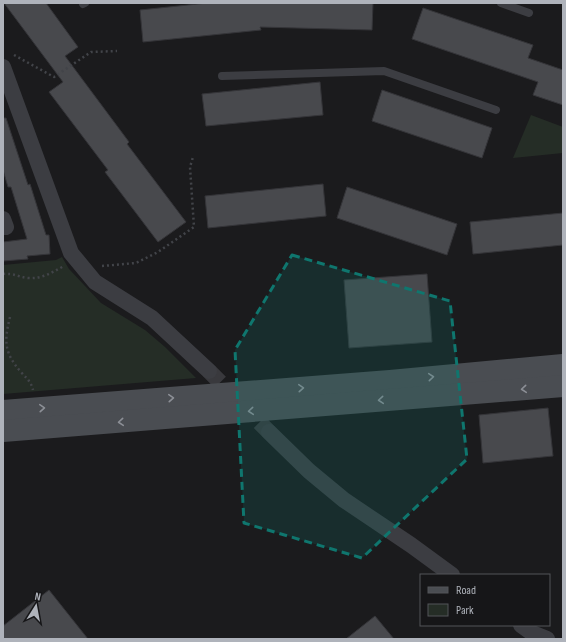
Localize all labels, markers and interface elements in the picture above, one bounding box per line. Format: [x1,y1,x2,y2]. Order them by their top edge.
one-way arrow [428,373,434,382]
one-way arrow [298,383,304,392]
one-way arrow [521,384,527,393]
one-way arrow [168,394,175,403]
one-way arrow [378,396,384,405]
one-way arrow [39,404,45,413]
one-way arrow [248,406,254,415]
one-way arrow [118,417,124,426]
legend [420,574,550,626]
text: Road [456,583,476,598]
north arrow [16,586,56,626]
text: N [34,590,42,604]
text: Park [456,603,474,618]

